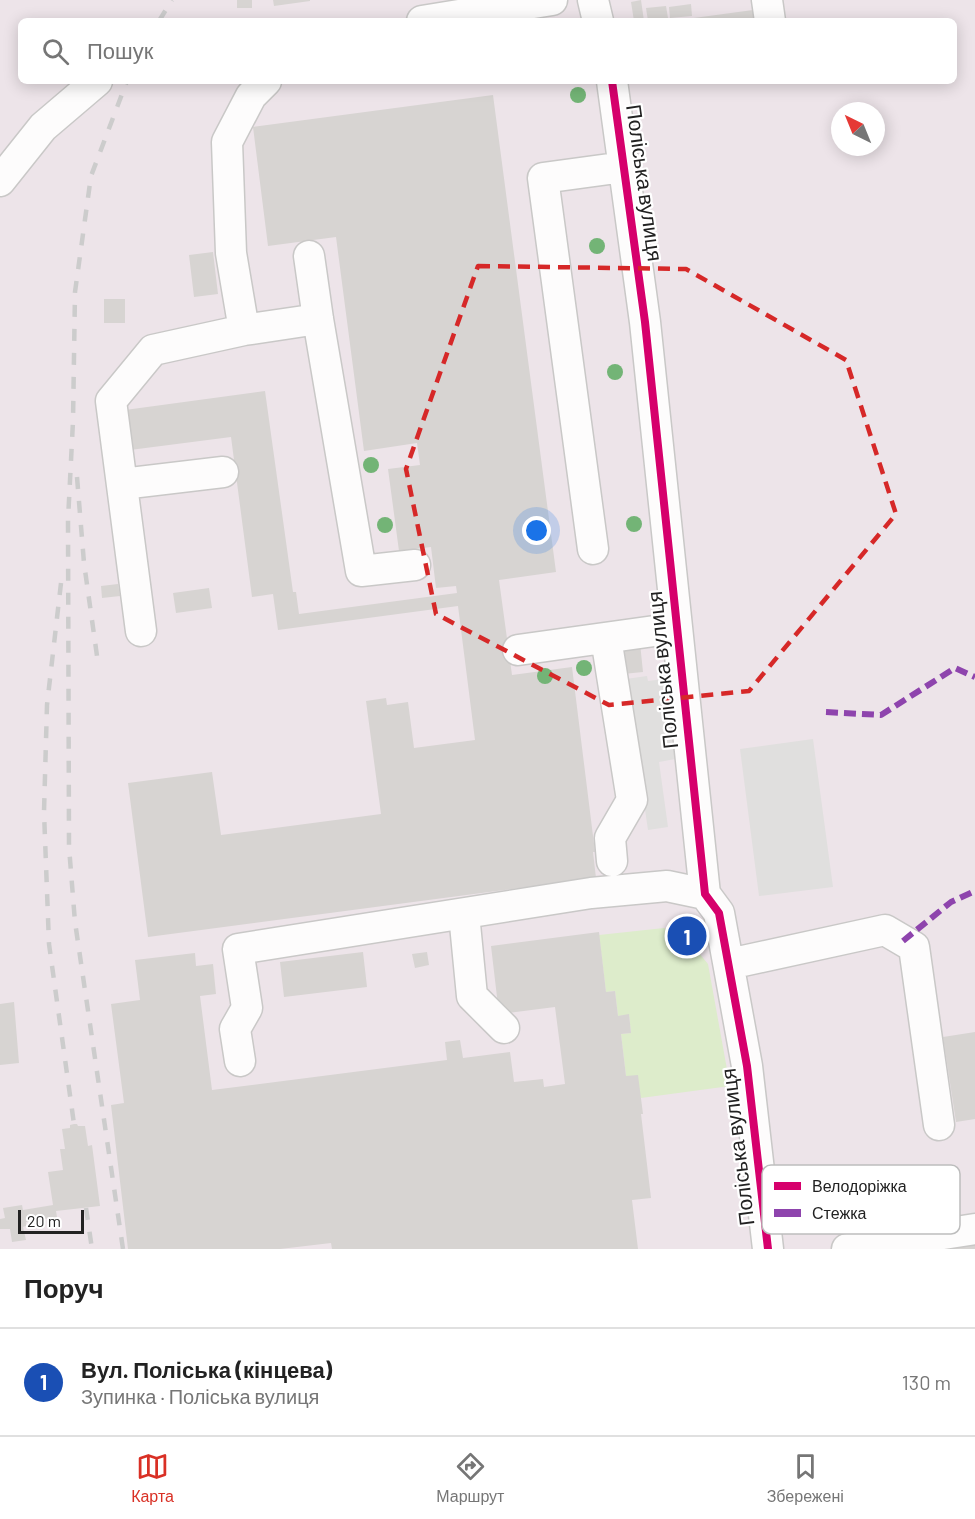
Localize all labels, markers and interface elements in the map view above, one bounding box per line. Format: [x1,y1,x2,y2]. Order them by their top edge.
search box [18,18,957,84]
icon: search [39,35,72,68]
text: Пошук [87,37,153,63]
north arrow [831,102,885,156]
street label: Поліська вулиця [622,103,669,263]
your location [522,516,551,545]
street label: Поліська вулиця [641,590,682,750]
pin: 1 [668,914,706,958]
street label: Поліська вулиця [714,1067,759,1227]
legend [762,1165,960,1234]
text: Велодоріжка [812,1176,907,1195]
text: Стежка [812,1203,866,1222]
scale bar [18,1207,84,1234]
text: 20 m [27,1211,61,1230]
text: Поруч [24,1272,104,1303]
text: Вул. Поліська (кінцева) [81,1356,332,1382]
text: 1 [40,1370,47,1394]
text: 130 m [902,1370,951,1394]
text: Зупинка · Поліська вулиця [81,1384,319,1408]
tab: Карта [131,1450,174,1506]
tab: Маршрут [436,1450,504,1506]
tab: Збережені [767,1450,844,1506]

